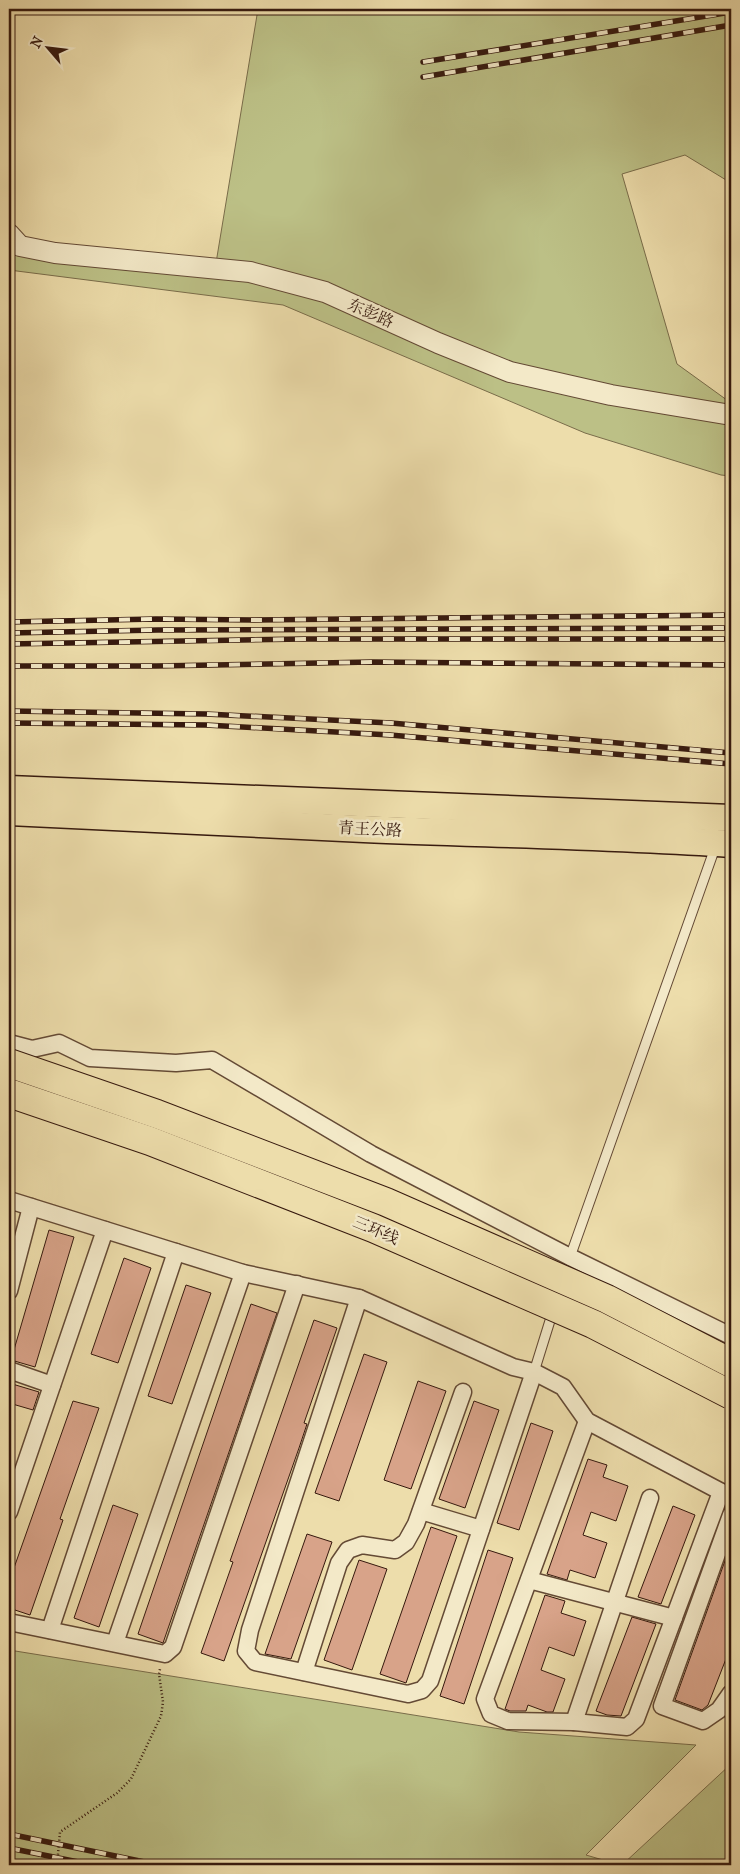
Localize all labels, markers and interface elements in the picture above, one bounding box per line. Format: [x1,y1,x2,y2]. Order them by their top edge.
north arrow [22,22,72,72]
text: N [27,33,47,51]
street label: 东彭路 [345,295,397,331]
street label: 青王公路 [338,818,402,840]
street label: 三环线 [350,1212,402,1248]

